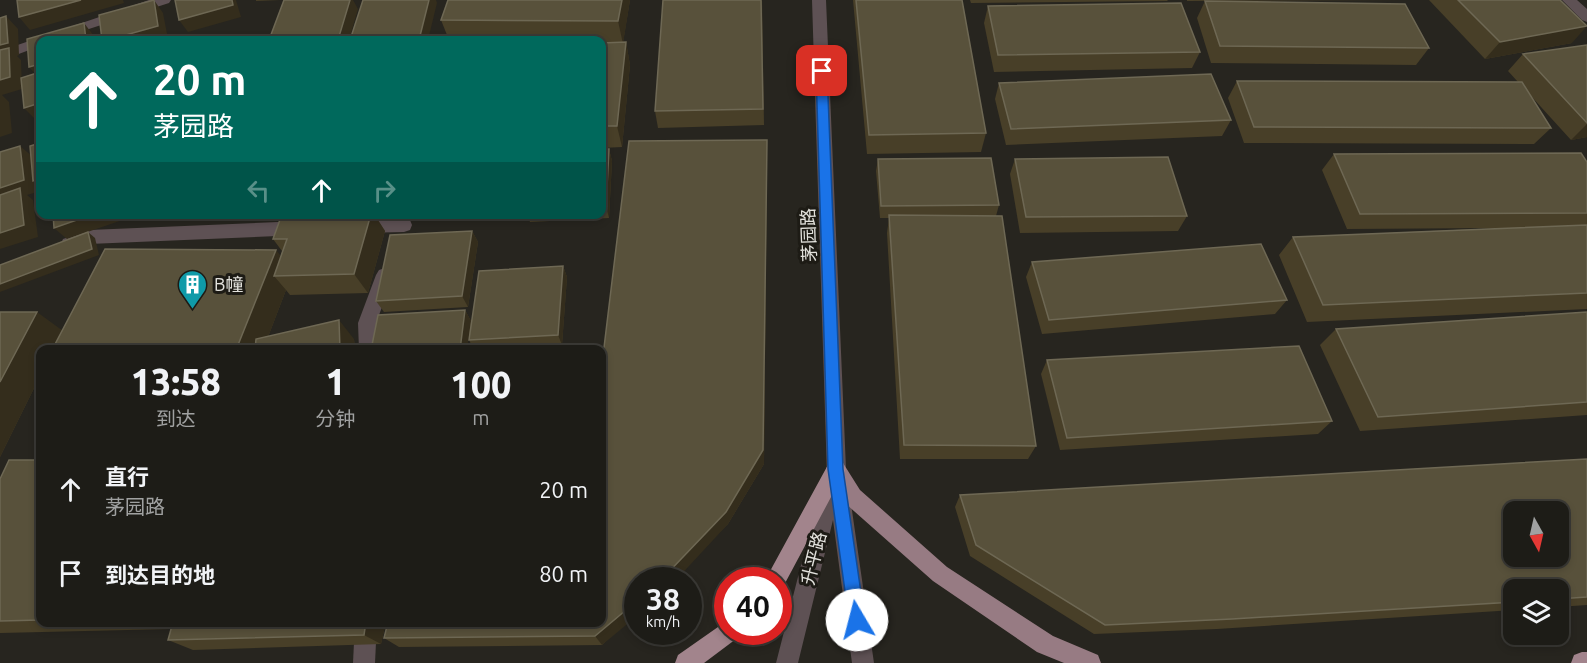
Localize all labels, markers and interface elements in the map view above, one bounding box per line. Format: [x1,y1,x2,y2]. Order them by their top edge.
pin [796,45,847,96]
icon: arrive [805,54,838,87]
text: 20 m [153,56,247,103]
icon: ahead [54,60,132,138]
text: 茅园路 [153,111,234,141]
icon: left [242,174,275,207]
icon: ahead [305,174,338,207]
icon: right [368,174,401,207]
street label: 茅园路 [797,208,819,262]
building icon: B幢 [177,268,209,310]
place label: B幢 [214,274,243,294]
text: 13:58 [131,361,221,402]
text: 1 [325,361,346,402]
text: 100 [450,364,511,405]
text: m [472,406,489,429]
text: 到达 [156,407,196,430]
text: 分钟 [316,407,356,430]
text: 直行 [105,464,149,489]
icon: ahead [54,473,87,506]
text: 20 m [539,477,588,502]
text: 茅园路 [105,495,165,518]
north arrow [1503,501,1569,567]
map controls [1503,501,1569,645]
street label: 升平路 [797,529,829,587]
icon: arrive [54,557,87,590]
text: 80 m [539,561,588,586]
text: 到达目的地 [105,562,215,587]
speed limit sign: 40 [714,567,792,645]
button: layers [1503,579,1569,645]
text: 38 [646,582,680,616]
position arrow [825,588,889,652]
text: km/h [646,613,680,630]

